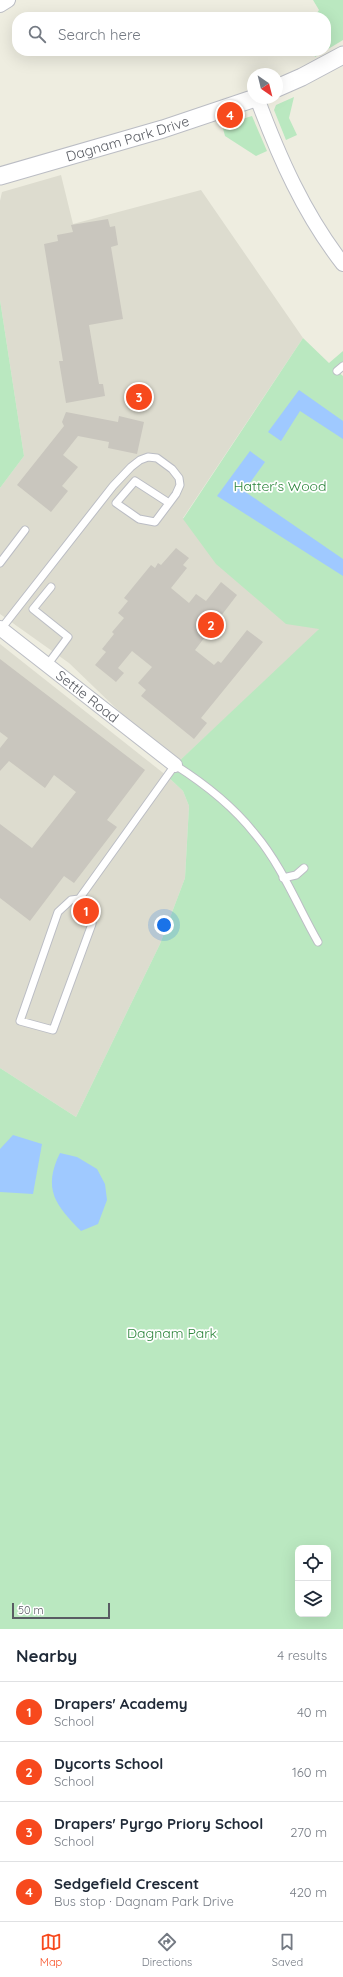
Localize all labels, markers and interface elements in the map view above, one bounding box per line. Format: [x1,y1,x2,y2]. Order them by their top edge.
search box [12,12,331,56]
icon: search [26,23,48,45]
text: Search here [58,25,141,44]
north arrow [247,68,283,104]
pin: 4 [217,100,243,130]
street label: Dagnam Park Drive [64,112,192,165]
pin: 3 [126,382,152,412]
park label: Hatter's Wood [233,477,327,495]
pin: 2 [198,610,224,640]
street label: Settle Road [52,666,122,727]
pin: 1 [73,896,99,926]
your location [154,915,174,935]
park label: Dagnam Park [127,1324,217,1342]
map controls [295,1545,331,1617]
button: locate [295,1545,331,1581]
button: layers [295,1581,331,1617]
scale bar [12,1601,110,1620]
text: 50 m [18,1603,44,1617]
text: Nearby [16,1645,77,1666]
text: 4 results [277,1647,327,1663]
text: Drapers' Academy [54,1694,188,1713]
text: 1 [26,1704,32,1720]
text: 40 m [297,1704,327,1720]
text: School [54,1713,94,1729]
text: Dycorts School [54,1754,163,1773]
text: 2 [25,1764,33,1780]
text: 160 m [292,1764,327,1780]
text: School [54,1773,94,1789]
text: Drapers' Pyrgo Priory School [54,1814,263,1833]
text: 3 [26,1824,32,1840]
text: 270 m [290,1824,327,1840]
text: School [54,1833,94,1849]
text: Sedgefield Crescent [54,1874,199,1893]
text: 4 [25,1884,33,1900]
text: 420 m [290,1884,327,1900]
text: Bus stop · Dagnam Park Drive [54,1893,234,1909]
tab: Map [40,1931,62,1969]
tab: Directions [142,1931,192,1969]
tab: Saved [272,1931,303,1969]

